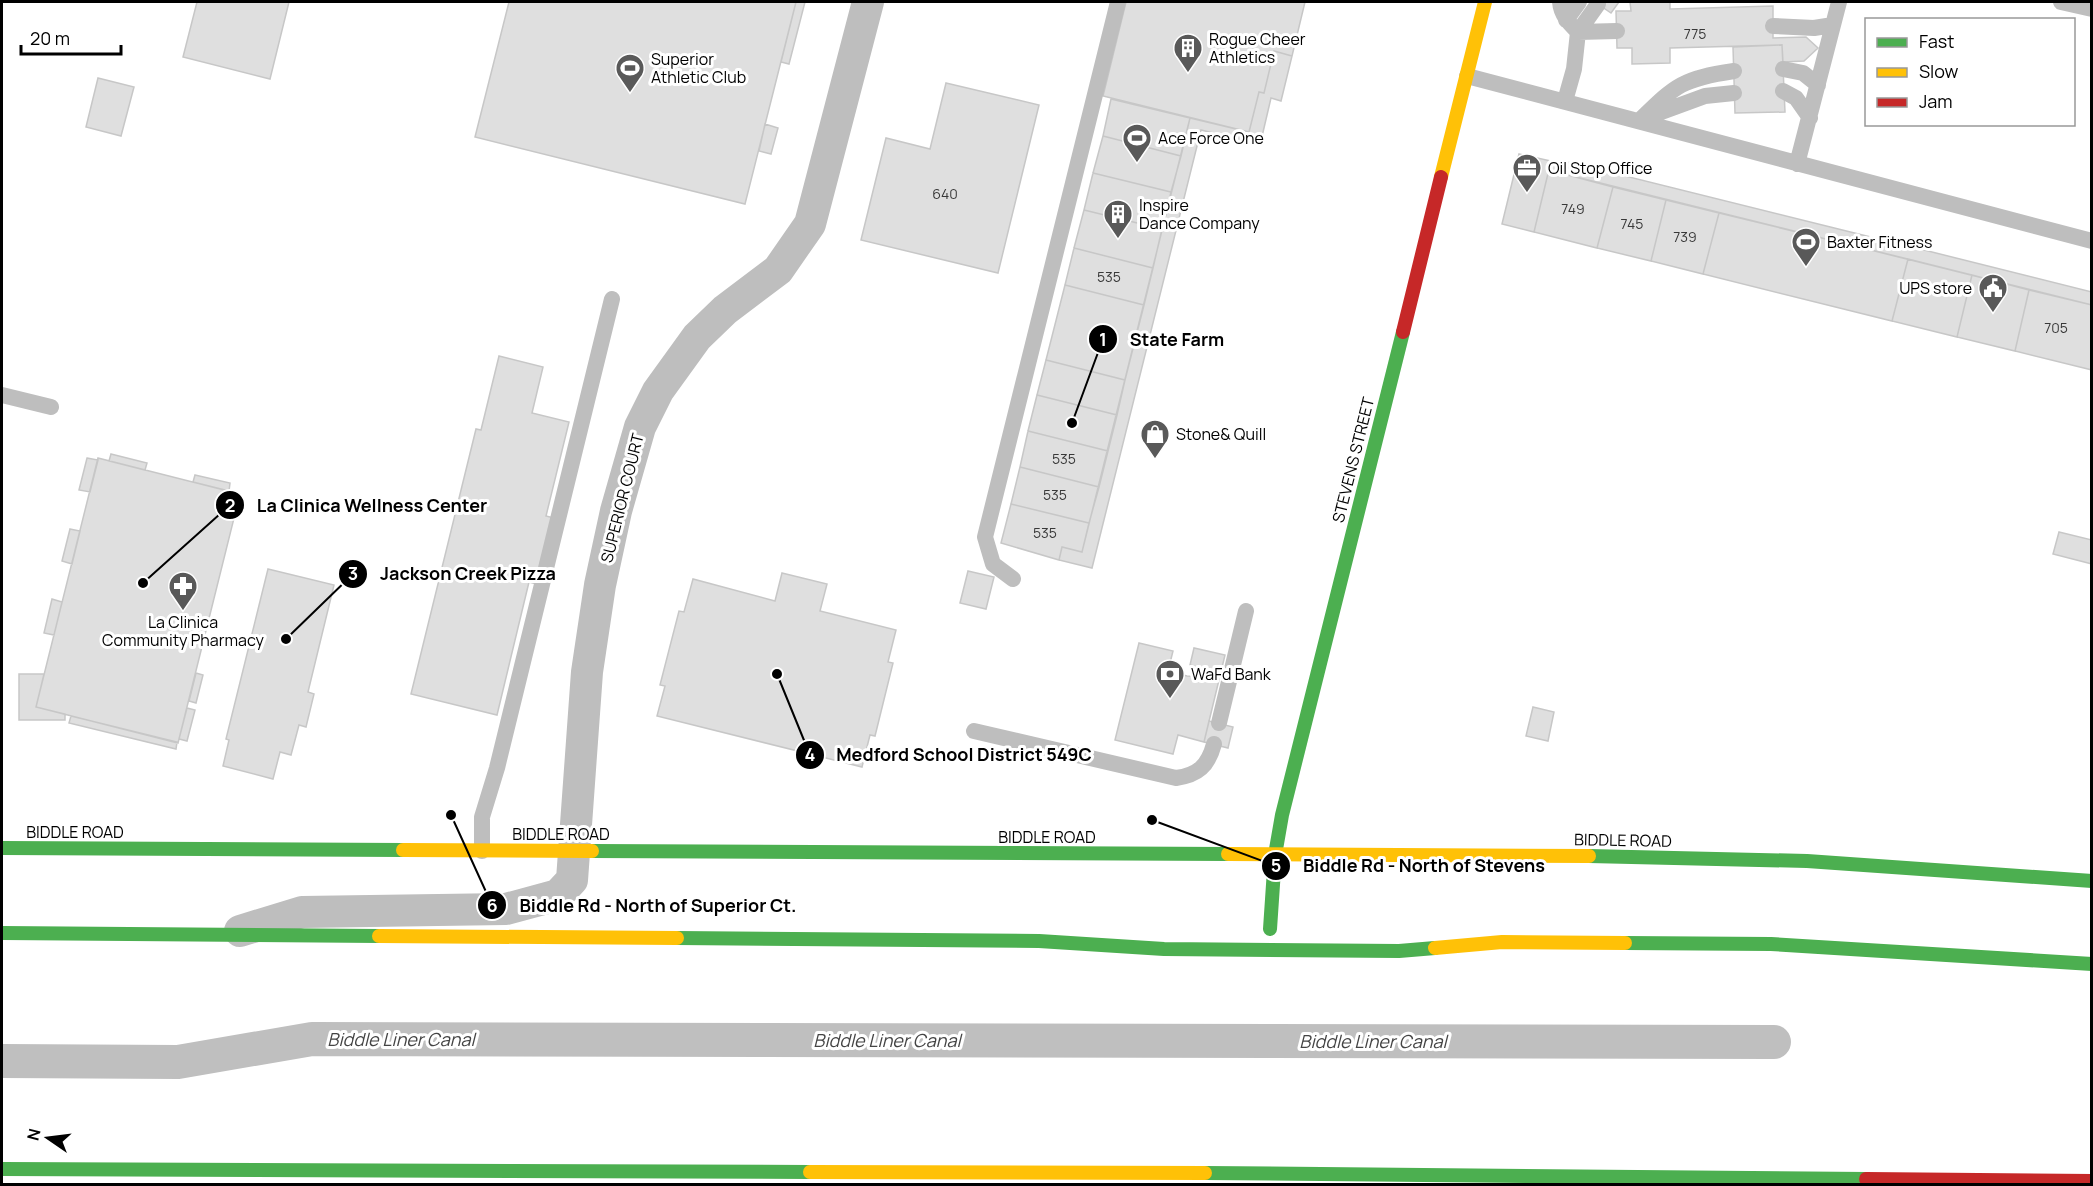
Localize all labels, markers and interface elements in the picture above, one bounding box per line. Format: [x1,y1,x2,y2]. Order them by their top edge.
scale bar [21,18,122,56]
legend [1865,18,2075,126]
house number: 775 [1684,24,1706,43]
text: 20 m [30,26,70,50]
place label: Rogue Cheer Athletics [1209,28,1306,68]
text: Fast [1919,29,1954,53]
building icon: Rogue Cheer Athletics [1172,32,1204,74]
place label: Superior Athletic Club [651,48,746,88]
sports icon: Superior Athletic Club [614,52,646,94]
text: Slow [1919,59,1959,83]
text: Jam [1919,89,1953,113]
sports icon: Ace Force One [1121,122,1153,164]
place label: Ace Force One [1158,127,1264,149]
office icon: Oil Stop Office [1511,152,1543,194]
place label: Oil Stop Office [1548,157,1652,179]
house number: 640 [932,184,958,203]
place label: Inspire Dance Company [1139,194,1260,234]
building icon: Inspire Dance Company [1102,198,1134,240]
house number: 749 [1561,199,1585,218]
house number: 745 [1621,214,1643,233]
sports icon: Baxter Fitness [1790,226,1822,268]
house number: 739 [1673,227,1697,246]
place label: Baxter Fitness [1827,231,1932,253]
house number: 535 [1097,267,1121,286]
public building icon: UPS store [1977,272,2009,314]
place label: UPS store [1899,277,1972,299]
house number: 705 [2044,318,2068,337]
callout: State Farm [1088,321,1237,357]
text: 1 [1099,327,1107,351]
text: State Farm [1130,327,1224,351]
street label: STEVENS STREET [1327,395,1379,525]
shop icon: Stone& Quill [1139,418,1171,460]
place label: Stone& Quill [1176,423,1266,445]
street label: SUPERIOR COURT [595,431,649,565]
house number: 535 [1052,449,1076,468]
house number: 535 [1043,485,1067,504]
callout: La Clinica Wellness Center [215,487,499,523]
text: 2 [225,493,235,517]
text: La Clinica Wellness Center [257,493,487,517]
house number: 535 [1033,523,1057,542]
callout: Jackson Creek Pizza [338,556,568,592]
text: 3 [348,561,358,585]
text: Jackson Creek Pizza [380,561,556,585]
pharmacy icon: La Clinica Community Pharmacy [167,570,199,612]
place label: La Clinica Community Pharmacy [102,611,264,651]
bank icon: WaFd Bank [1154,658,1186,700]
place label: WaFd Bank [1191,663,1272,685]
callout: Medford School District 549C [795,737,1104,773]
text: 4 [805,742,816,766]
text: Medford School District 549C [836,742,1092,766]
street label: BIDDLE ROAD [26,821,124,843]
street label: BIDDLE ROAD [512,823,610,845]
street label: BIDDLE ROAD [998,826,1096,848]
street label: BIDDLE ROAD [1574,828,1672,852]
callout: Biddle Rd - North of Stevens [1261,848,1557,884]
text: 5 [1271,853,1281,877]
text: Biddle Rd - North of Stevens [1303,853,1545,877]
callout: Biddle Rd - North of Superior Ct. [477,887,808,923]
text: 6 [486,893,498,917]
text: Biddle Rd - North of Superior Ct. [520,893,796,917]
water label: Biddle Liner Canal [327,1027,477,1051]
water label: Biddle Liner Canal [813,1028,963,1052]
water label: Biddle Liner Canal [1299,1029,1449,1053]
north arrow [18,1108,78,1168]
text: N [21,1126,46,1143]

